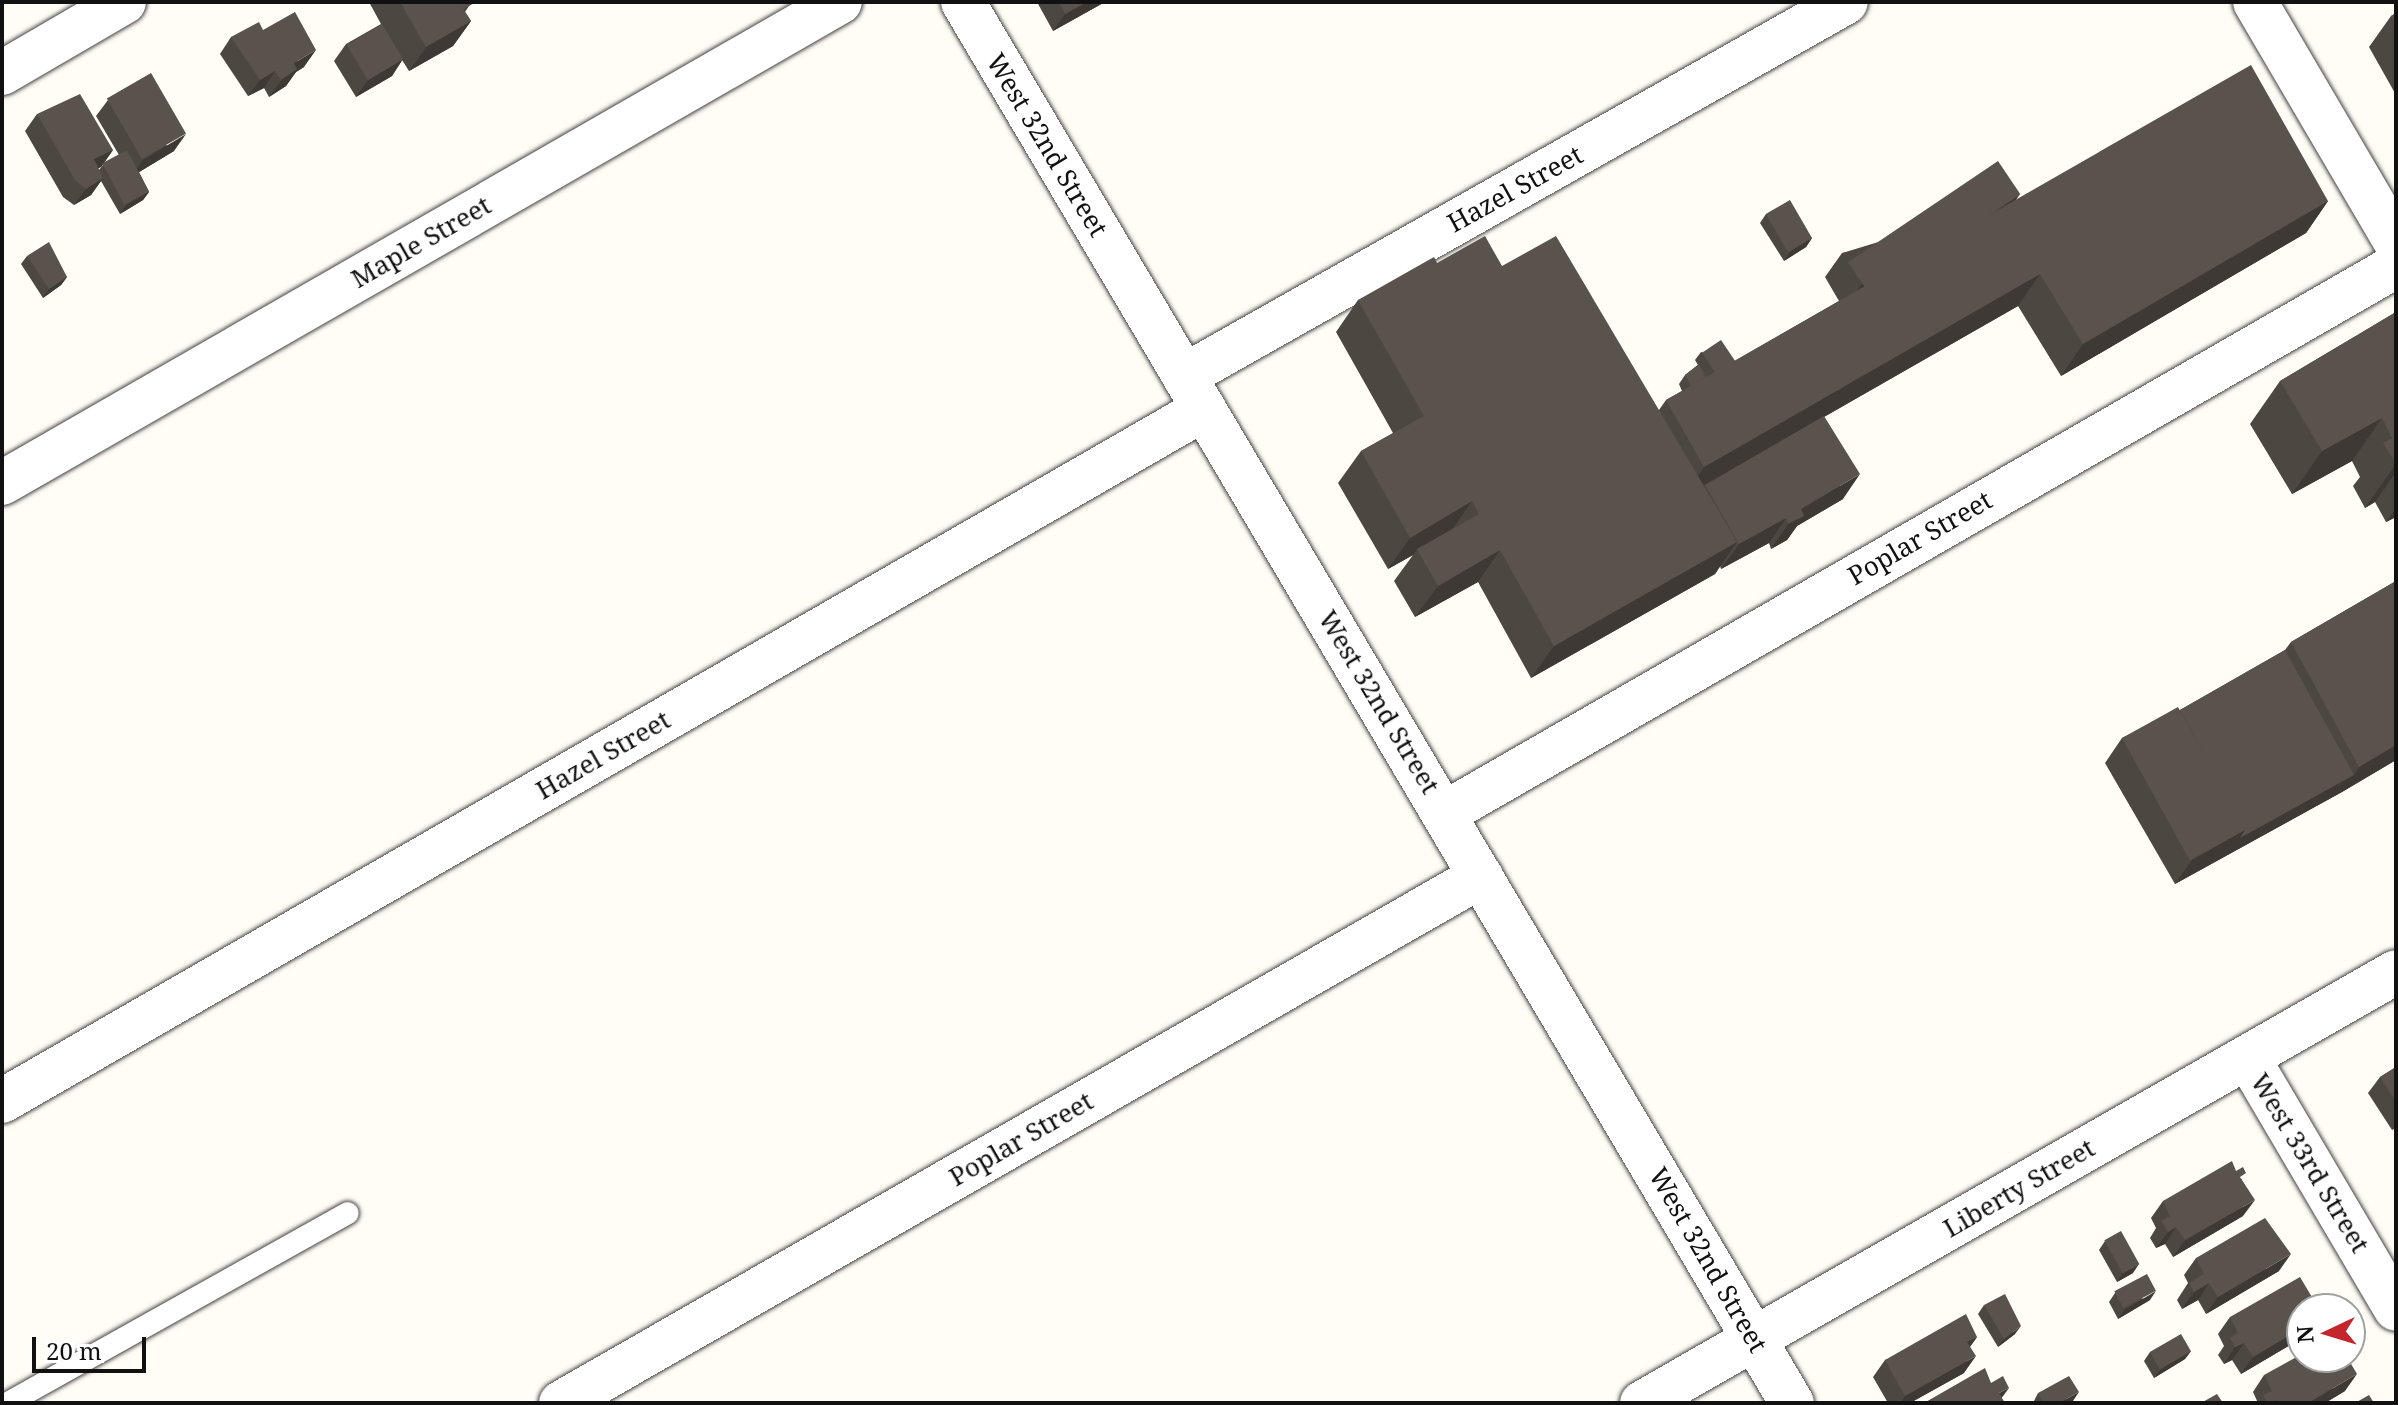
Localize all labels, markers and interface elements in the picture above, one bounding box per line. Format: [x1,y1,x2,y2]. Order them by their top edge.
street label: West 32nd Street [980,48,1114,242]
street label: Hazel Street [1442,139,1588,239]
street label: Maple Street [346,189,496,295]
street label: Poplar Street [1843,484,1997,592]
street label: West 32nd Street [1312,605,1446,799]
street label: Hazel Street [530,704,676,806]
street label: West 33rd Street [2244,1068,2376,1258]
street label: Poplar Street [944,1085,1098,1193]
street label: Liberty Street [1938,1132,2100,1244]
street label: West 32nd Street [1642,1162,1774,1358]
north arrow [2286,1293,2366,1373]
scale bar [36,1321,150,1371]
text: N [2288,1325,2320,1344]
text: 20 m [46,1334,102,1367]

